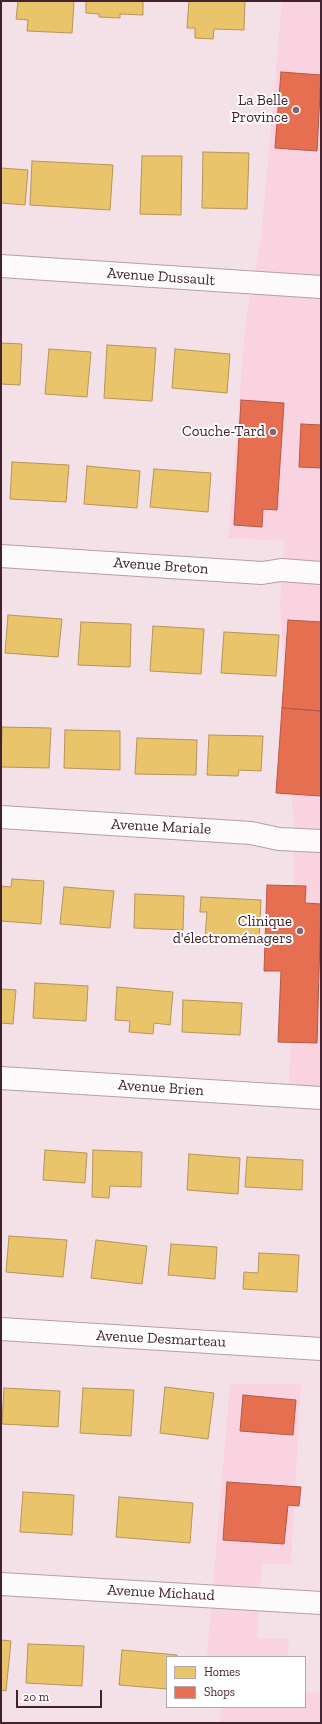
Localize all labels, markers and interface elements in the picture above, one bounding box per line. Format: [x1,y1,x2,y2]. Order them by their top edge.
place label: La Belle Province [231,92,288,127]
marker: La Belle Province [291,105,301,115]
street label: Avenue Dussault [106,264,216,290]
place label: Couche-Tard [182,423,265,441]
marker: Couche-Tard [268,427,278,437]
street label: Avenue Breton [113,554,209,578]
street label: Avenue Mariale [111,815,211,839]
place label: Clinique d'électroménagers [173,913,292,948]
marker: Clinique d'électroménagers [295,926,305,936]
street label: Avenue Brien [117,1076,205,1100]
street label: Avenue Desmarteau [96,1327,226,1351]
street label: Avenue Michaud [107,1581,215,1605]
legend [166,1656,306,1708]
text: Homes [204,1665,240,1679]
scale bar [18,1682,104,1708]
text: Shops [204,1685,235,1699]
text: 20 m [23,1690,49,1704]

